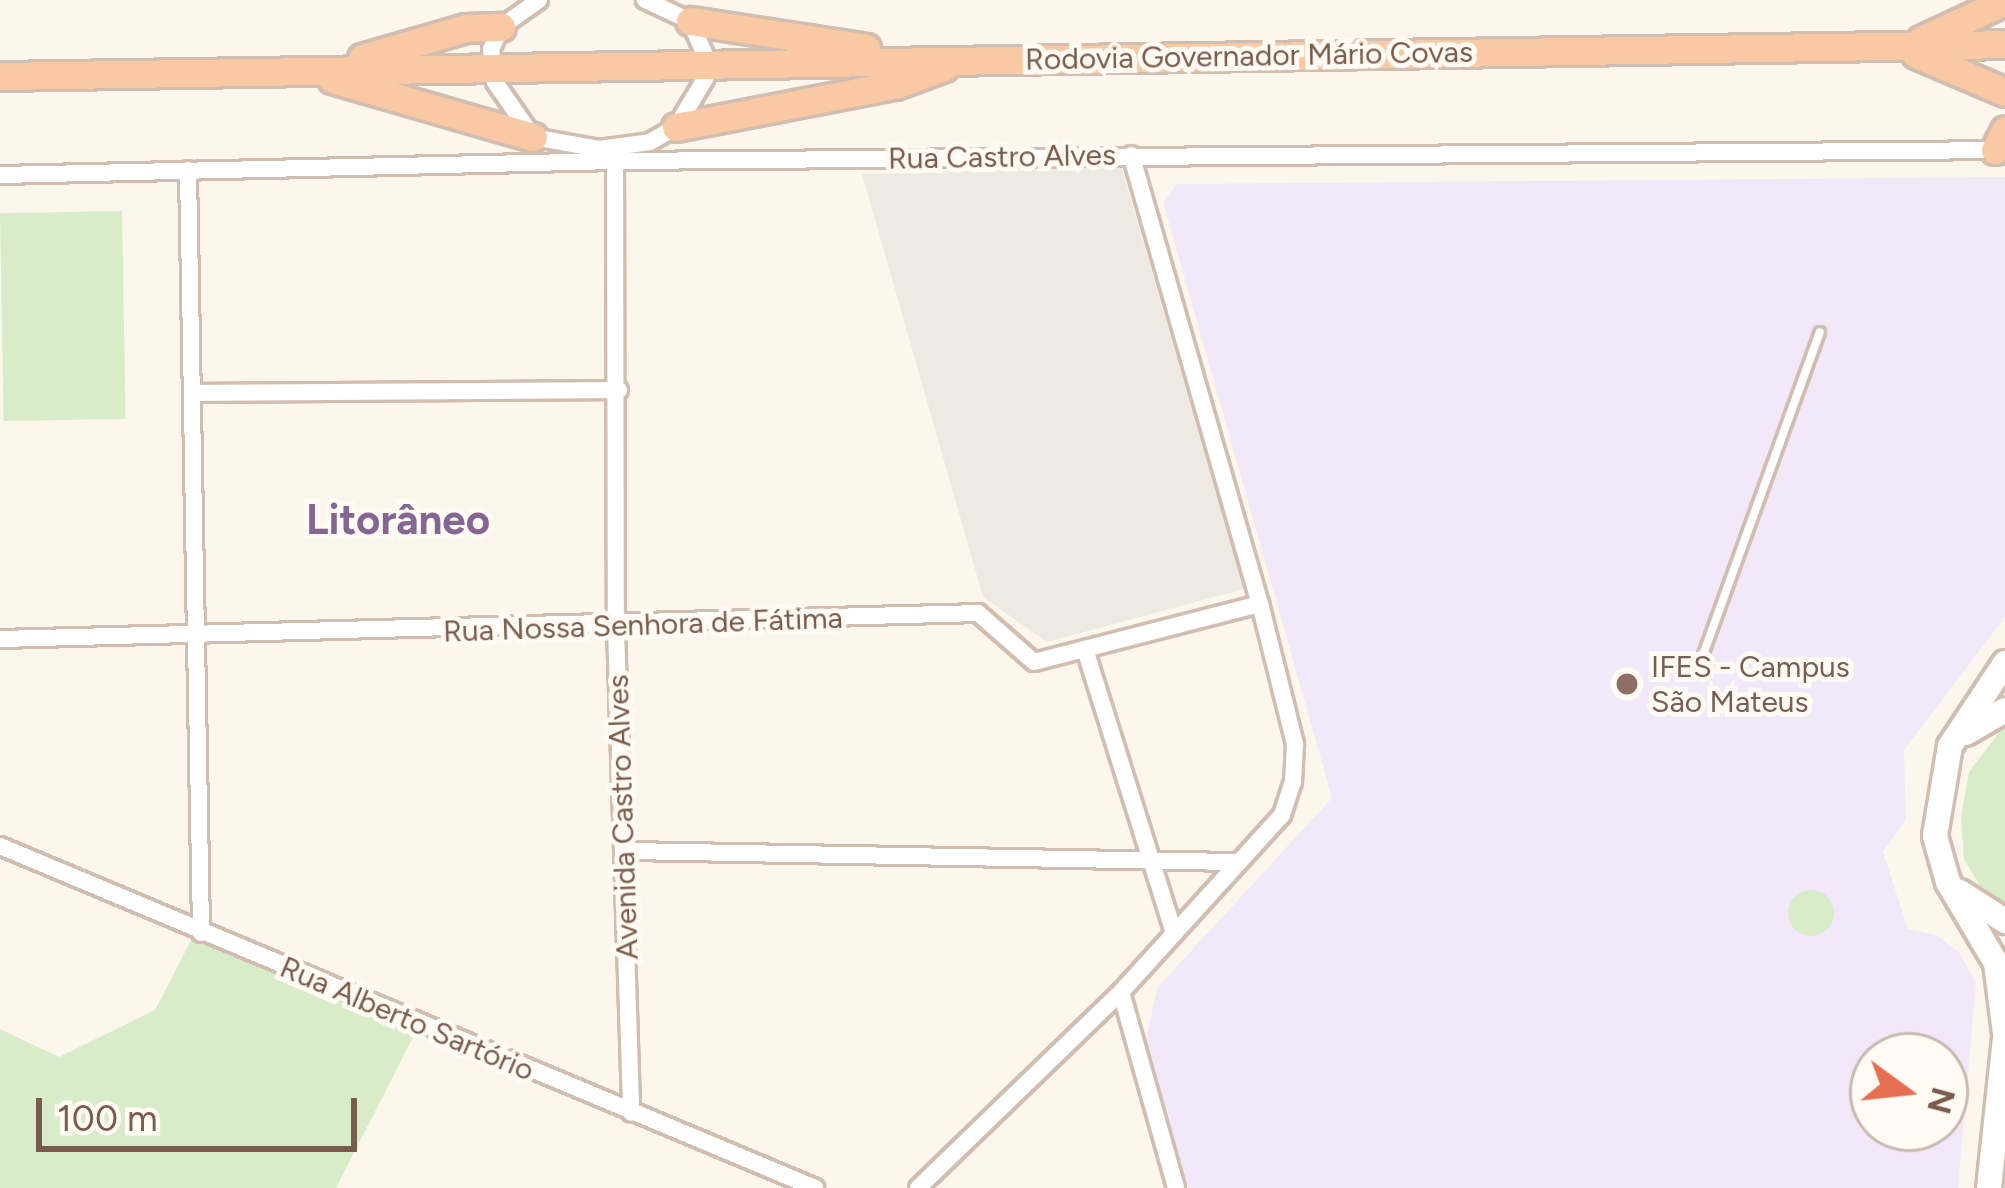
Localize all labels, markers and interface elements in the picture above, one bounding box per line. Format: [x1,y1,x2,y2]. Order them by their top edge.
street label: Rodovia Governador Mário Covas [1025,34,1473,78]
street label: Rua Castro Alves [888,137,1116,177]
district label: Litorâneo [306,495,490,545]
street label: Rua Nossa Senhora de Fátima [443,600,843,650]
place label: IFES - Campus São Mateus [1651,649,1850,720]
marker: IFES - Campus São Mateus [1614,671,1640,697]
street label: Avenida Castro Alves [600,674,646,960]
street label: Rua Alberto Sartório [275,949,539,1089]
north arrow [1849,1032,1969,1152]
scale bar [42,1074,363,1148]
text: N [1919,1083,1963,1118]
text: 100 m [57,1097,158,1140]

